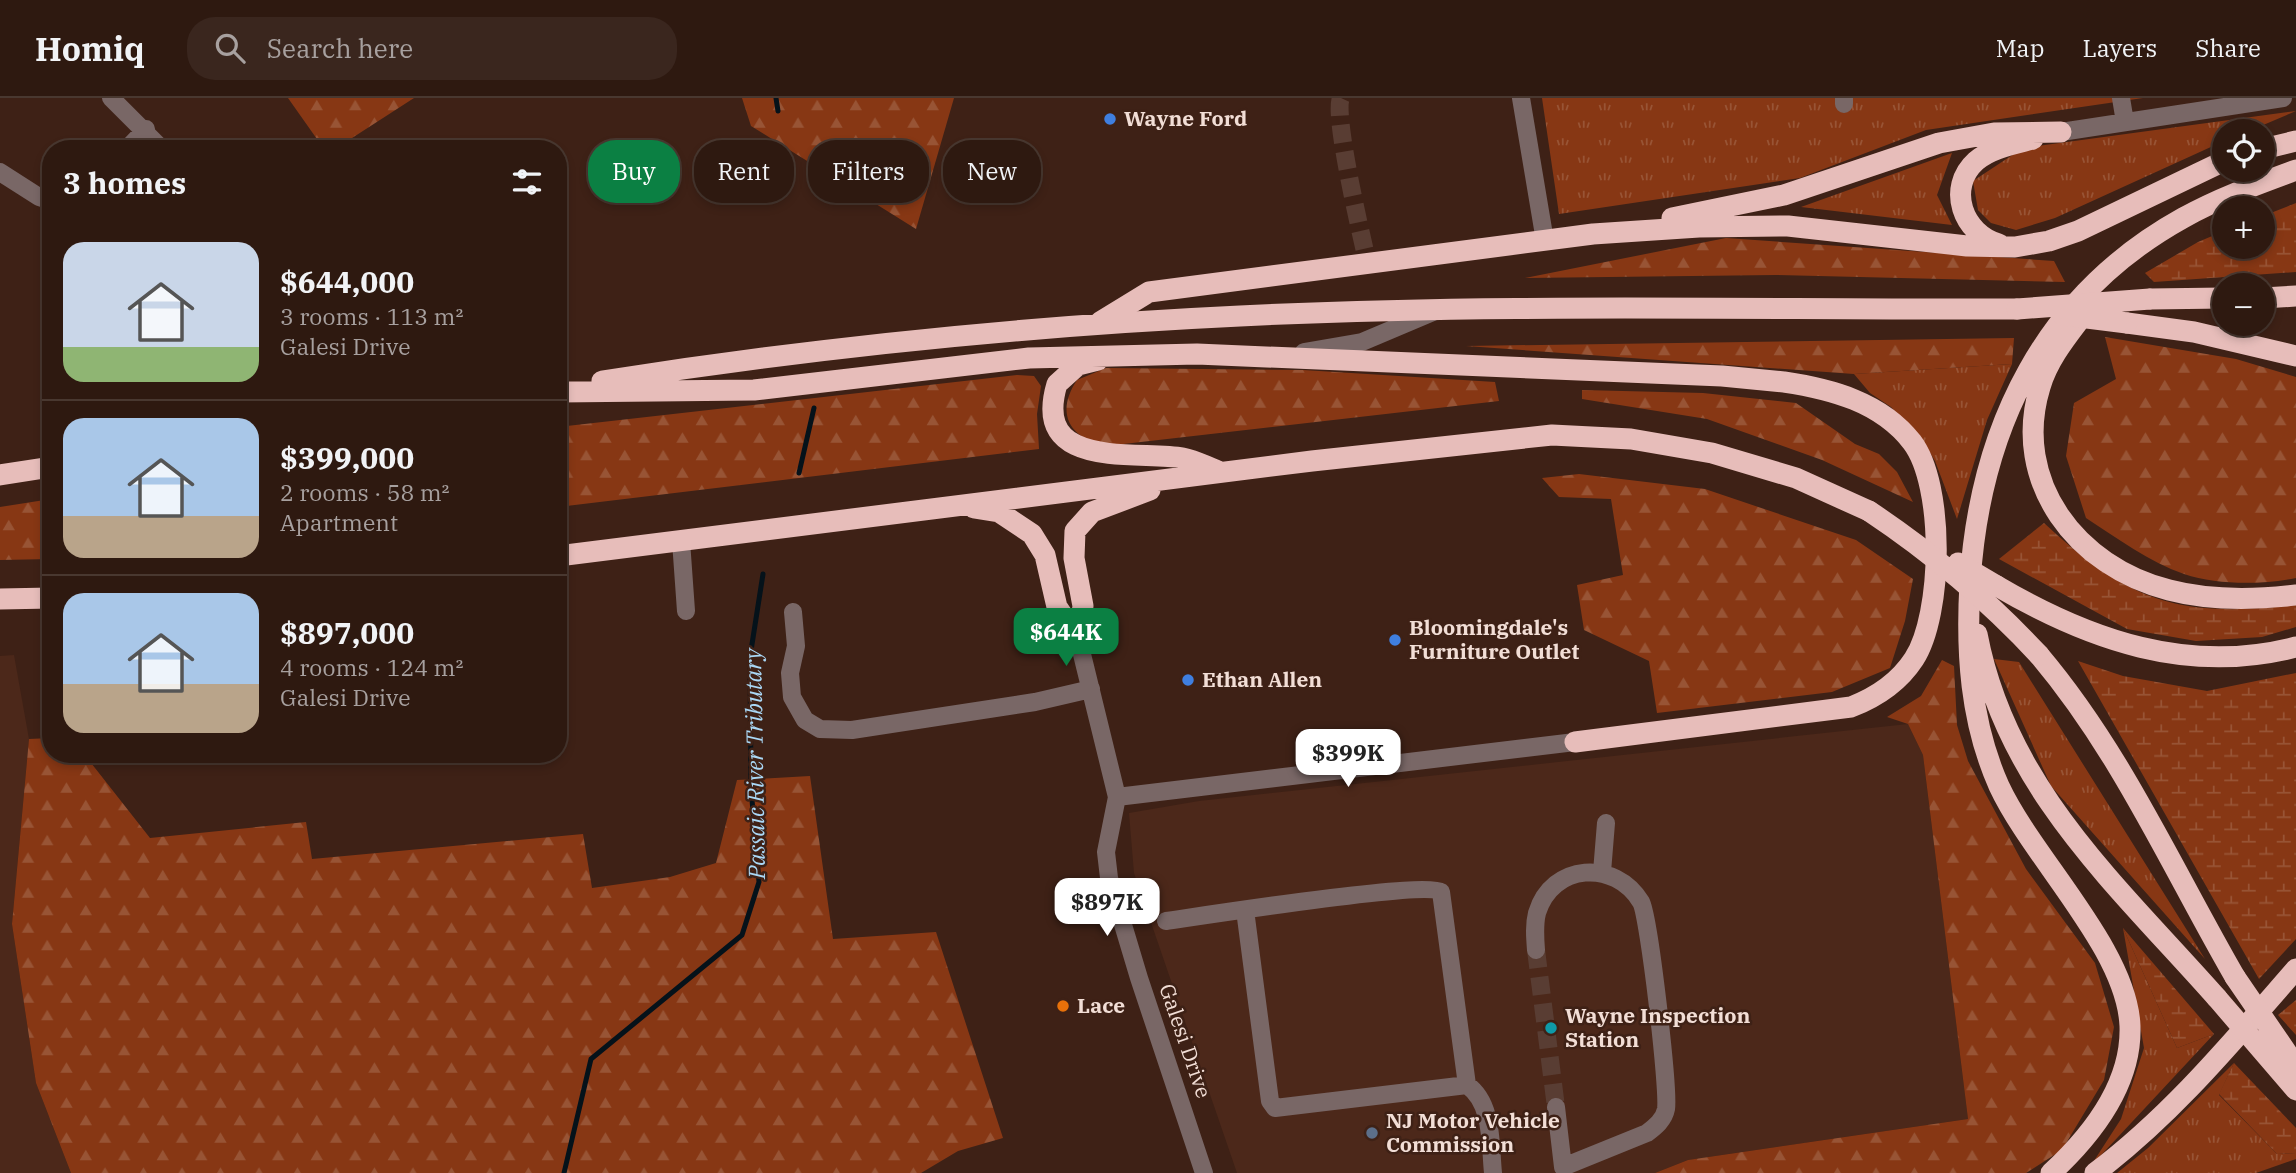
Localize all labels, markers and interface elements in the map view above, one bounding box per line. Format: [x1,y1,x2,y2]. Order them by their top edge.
search box [187,17,677,80]
text: Homiq [35,27,145,70]
icon: search [211,29,249,67]
text: Search here [267,31,413,65]
text: Map [1996,32,2044,64]
text: Layers [2082,32,2157,64]
text: Share [2195,32,2261,64]
place label: Wayne Ford [1124,104,1247,132]
marker: Wayne Ford [1102,111,1118,127]
map controls [2212,119,2275,336]
button: locate [2212,119,2275,182]
chip: Buy [588,140,680,203]
chip: Rent [694,140,794,203]
chip: Filters [808,140,929,203]
chip: New [943,140,1041,203]
text: 3 homes [63,163,186,202]
icon: filters [508,163,546,201]
button: + [2212,196,2275,259]
text: $644,000 [280,262,414,301]
icon: home [119,270,203,354]
button: − [2212,273,2275,336]
text: 3 rooms · 113 m² [280,301,463,331]
text: Galesi Drive [280,331,410,361]
text: $399,000 [280,438,414,477]
icon: home [119,446,203,530]
text: 2 rooms · 58 m² [280,477,450,507]
text: Apartment [280,507,398,537]
pin: $644K [1017,608,1115,668]
text: $897,000 [280,613,414,652]
place label: Bloomingdale's Furniture Outlet [1409,613,1579,665]
text: $644K [1030,616,1102,646]
icon: home [119,621,203,705]
marker: Bloomingdale's Furniture Outlet [1387,632,1403,648]
water label: Passaic River Tributary [737,646,771,880]
text: 4 rooms · 124 m² [280,652,463,682]
place label: Ethan Allen [1202,665,1322,693]
marker: Ethan Allen [1180,672,1196,688]
text: Galesi Drive [280,682,410,712]
pin: $399K [1299,730,1397,789]
text: $399K [1312,737,1384,767]
pin: $897K [1058,878,1156,938]
text: $897K [1071,886,1143,916]
street label: Galesi Drive [1153,980,1219,1102]
place label: Lace [1077,991,1125,1019]
marker: Lace [1055,998,1071,1014]
place label: Wayne Inspection Station [1565,1001,1751,1053]
marker: Wayne Inspection Station [1543,1020,1559,1036]
place label: NJ Motor Vehicle Commission [1386,1106,1560,1158]
marker: NJ Motor Vehicle Commission [1364,1125,1380,1141]

